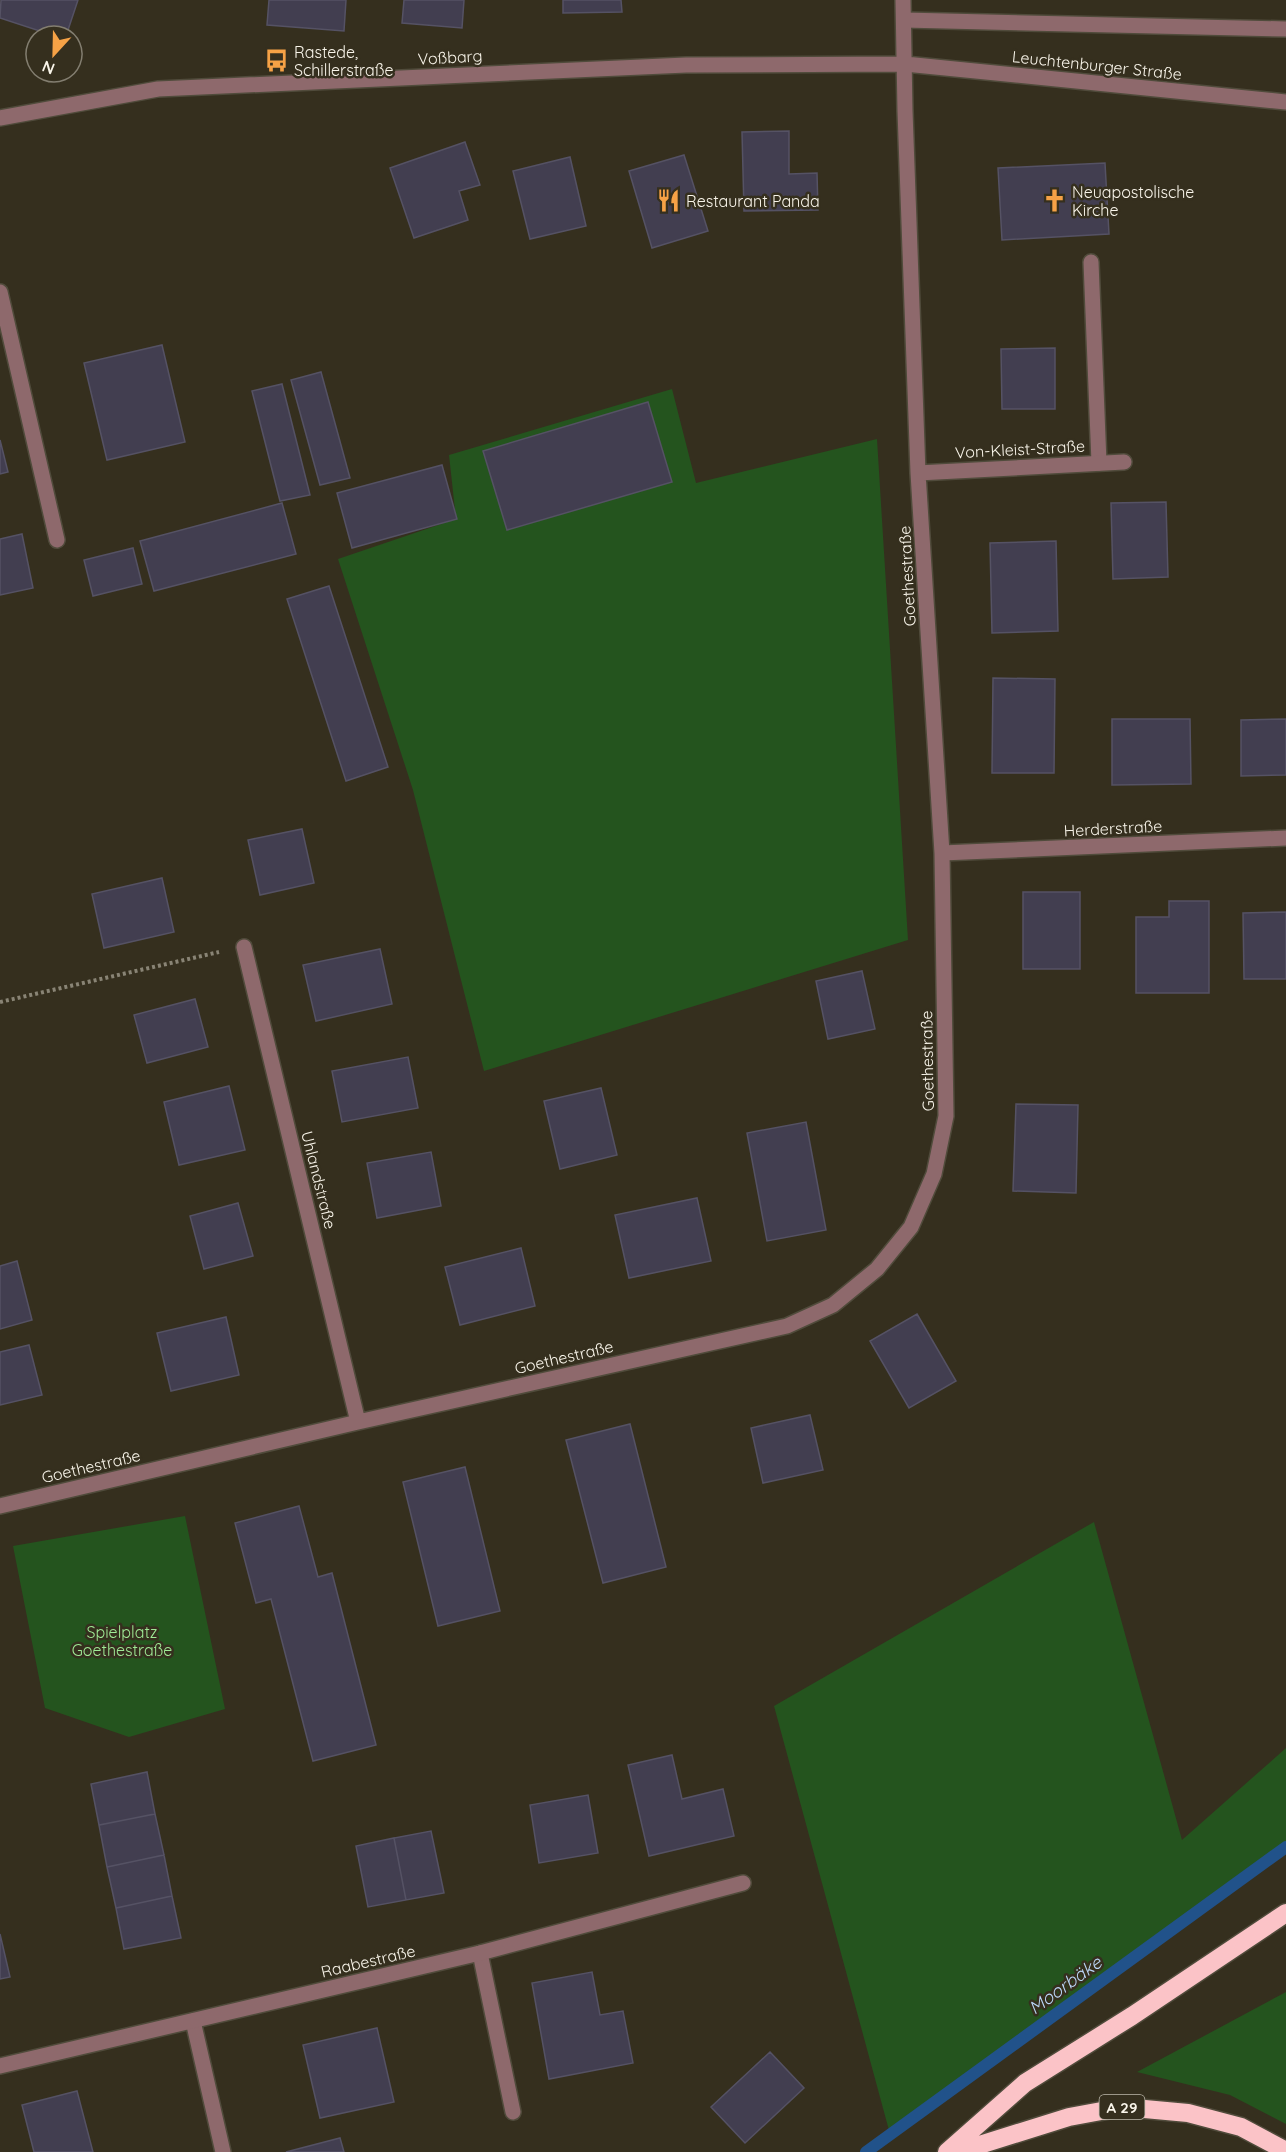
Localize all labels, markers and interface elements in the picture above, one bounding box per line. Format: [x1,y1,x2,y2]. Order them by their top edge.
north arrow [24,24,84,84]
place label: Rastede, Schillerstraße [294,42,394,80]
street label: Voßbarg [417,45,483,69]
street label: Leuchtenburger Straße [1011,46,1183,84]
bus stop icon: Rastede, Schillerstraße [263,48,289,74]
text: N [39,56,58,79]
place label: Neuapostolische Kirche [1072,182,1194,220]
restaurant icon: Restaurant Panda [655,188,681,214]
church icon: Neuapostolische Kirche [1041,188,1067,214]
place label: Restaurant Panda [686,191,820,211]
street label: Von-Kleist-Straße [954,436,1086,462]
street label: Goethestraße [894,525,920,627]
street label: Herderstraße [1063,815,1163,841]
street label: Goethestraße [916,1010,938,1112]
street label: Uhlandstraße [297,1129,341,1231]
street label: Goethestraße [513,1336,615,1378]
street label: Goethestraße [40,1445,142,1487]
park label: Spielplatz Goethestraße [72,1622,172,1660]
street label: Raabestraße [319,1940,417,1982]
water label: Moorbäke [1024,1950,1107,2019]
road number: A 29 [1100,2095,1144,2119]

